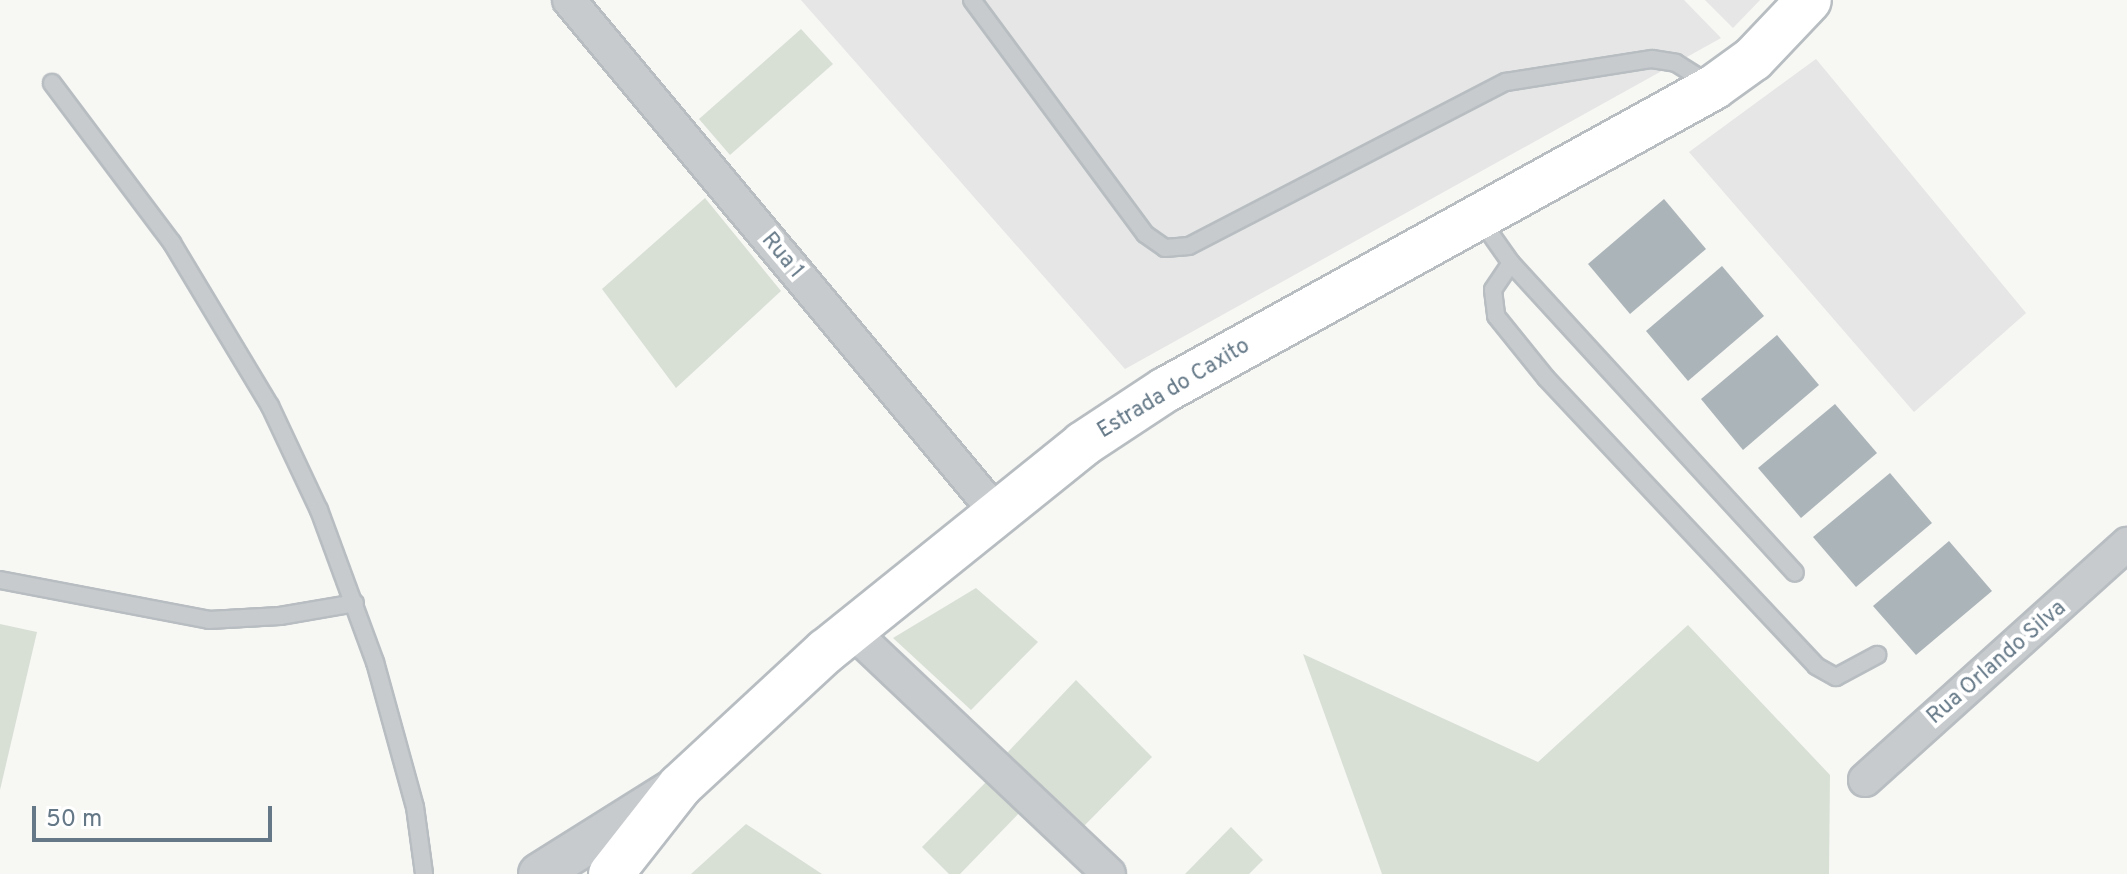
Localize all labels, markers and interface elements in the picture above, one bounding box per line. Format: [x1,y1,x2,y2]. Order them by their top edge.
street label: Rua 1 [755,228,809,284]
street label: Estrada do Caxito [1093,333,1255,445]
street label: Rua Orlando Silva [1922,596,2072,730]
scale bar [36,790,276,840]
text: 50 m [46,805,102,835]

